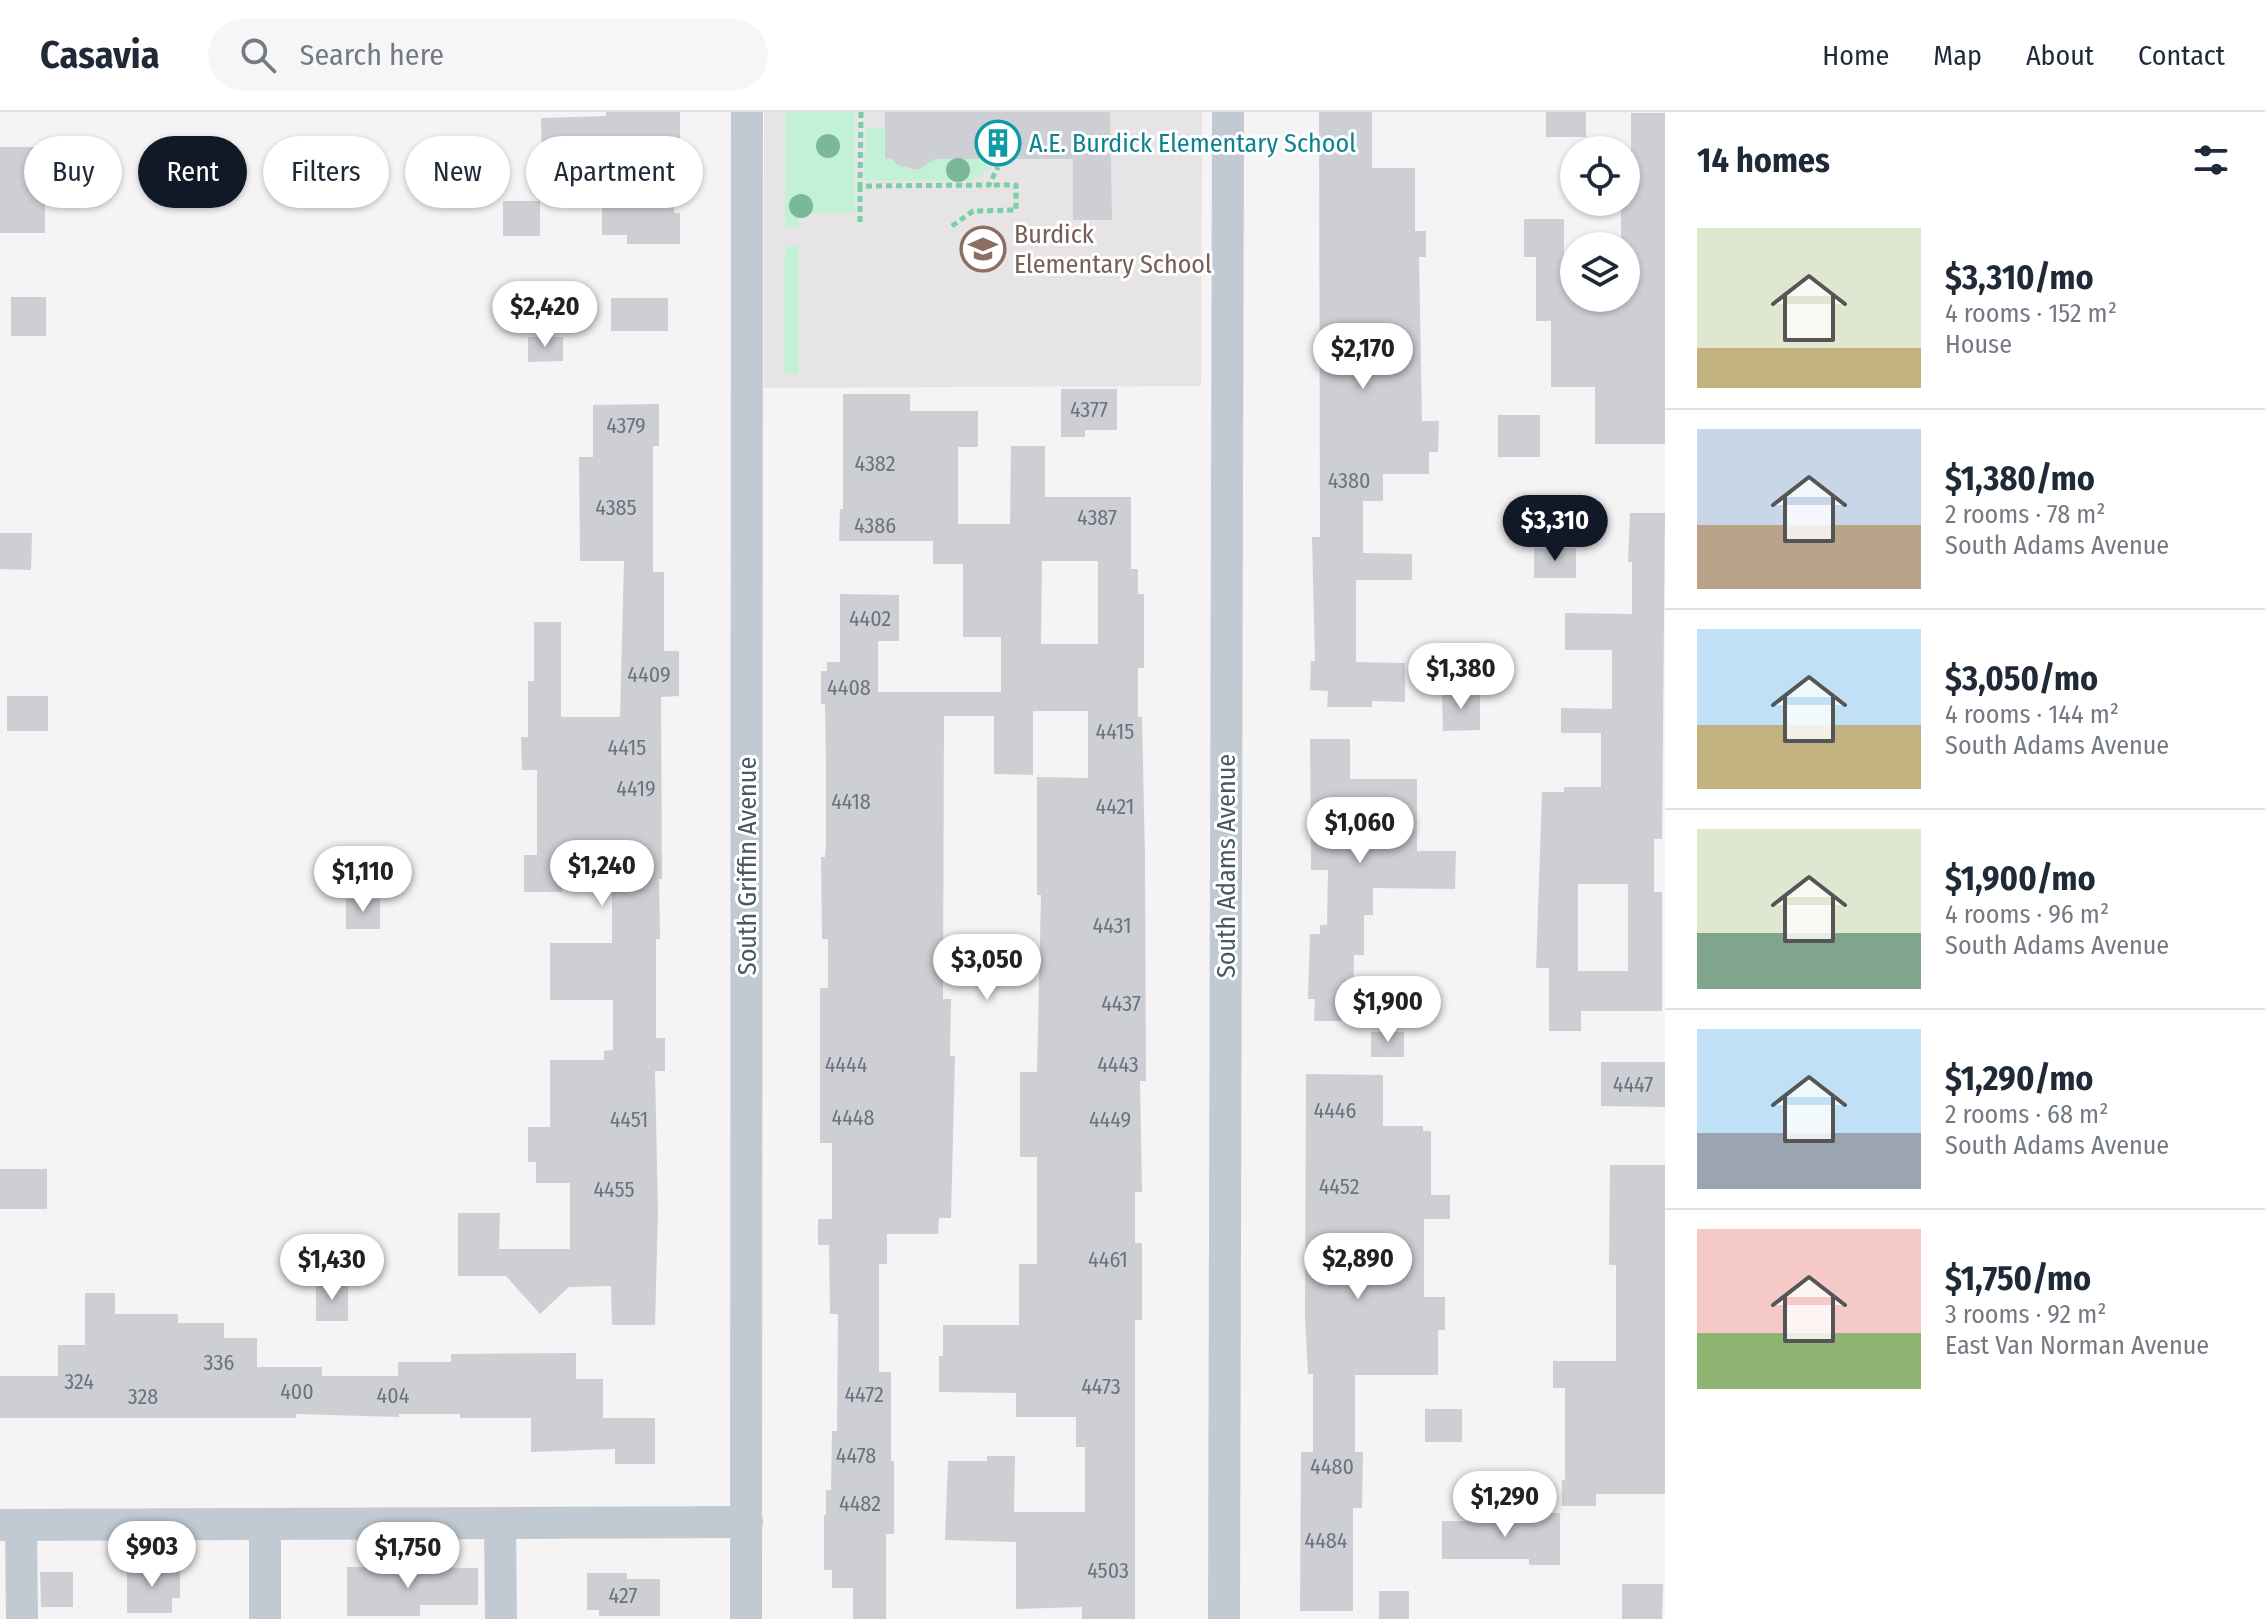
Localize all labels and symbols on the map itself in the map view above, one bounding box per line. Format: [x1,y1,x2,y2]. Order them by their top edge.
building icon: A.E. Burdick Elementary School [974,119,1022,167]
place label: A.E. Burdick Elementary School [1029,128,1356,159]
place label: Burdick Elementary School [1014,219,1212,280]
school or university icon: Burdick Elementary School [959,225,1007,273]
pin: $2,420 [480,281,610,349]
pin: $2,170 [1298,323,1428,391]
house number: 4377 [1070,396,1108,423]
house number: 4379 [606,412,646,439]
house number: 4382 [855,450,895,477]
house number: 4380 [1328,467,1370,494]
house number: 4385 [595,494,637,521]
pin: $3,310 [1490,495,1620,563]
house number: 4387 [1077,504,1117,531]
house number: 4386 [854,512,896,539]
house number: 4402 [849,605,891,632]
pin: $1,380 [1396,643,1526,711]
house number: 4409 [627,661,671,688]
house number: 4408 [827,674,871,701]
house number: 4415 [1096,718,1134,745]
house number: 4415 [608,734,646,761]
street label: South Adams Avenue [1211,754,1242,978]
street label: South Griffin Avenue [732,757,763,975]
house number: 4419 [616,775,656,802]
house number: 4418 [831,788,871,815]
house number: 4421 [1096,793,1134,820]
pin: $1,060 [1295,797,1425,865]
pin: $1,240 [537,840,667,908]
pin: $1,110 [298,846,428,914]
house number: 4431 [1093,912,1131,939]
pin: $3,050 [922,934,1052,1002]
pin: $1,900 [1323,976,1453,1044]
house number: 4437 [1101,990,1141,1017]
house number: 4444 [825,1051,868,1078]
house number: 4443 [1097,1051,1139,1078]
house number: 4447 [1613,1071,1653,1098]
house number: 4446 [1314,1097,1357,1124]
house number: 4448 [832,1104,874,1131]
house number: 4451 [610,1106,648,1133]
house number: 4449 [1089,1106,1131,1133]
house number: 4452 [1319,1173,1359,1200]
house number: 4455 [593,1176,635,1203]
pin: $2,890 [1293,1233,1423,1301]
pin: $1,430 [267,1234,397,1302]
house number: 4461 [1088,1246,1128,1273]
house number: 336 [204,1349,234,1376]
house number: 324 [64,1368,94,1395]
house number: 4473 [1081,1373,1121,1400]
house number: 400 [280,1378,314,1405]
house number: 4472 [844,1381,884,1408]
house number: 404 [377,1382,410,1409]
house number: 328 [128,1383,158,1410]
house number: 4478 [836,1442,876,1469]
house number: 4480 [1310,1453,1354,1480]
pin: $1,290 [1440,1471,1570,1539]
house number: 4482 [839,1490,881,1517]
pin: $903 [105,1521,199,1589]
pin: $1,750 [343,1522,473,1590]
house number: 4484 [1305,1527,1348,1554]
house number: 4503 [1087,1557,1129,1584]
house number: 427 [609,1582,637,1609]

